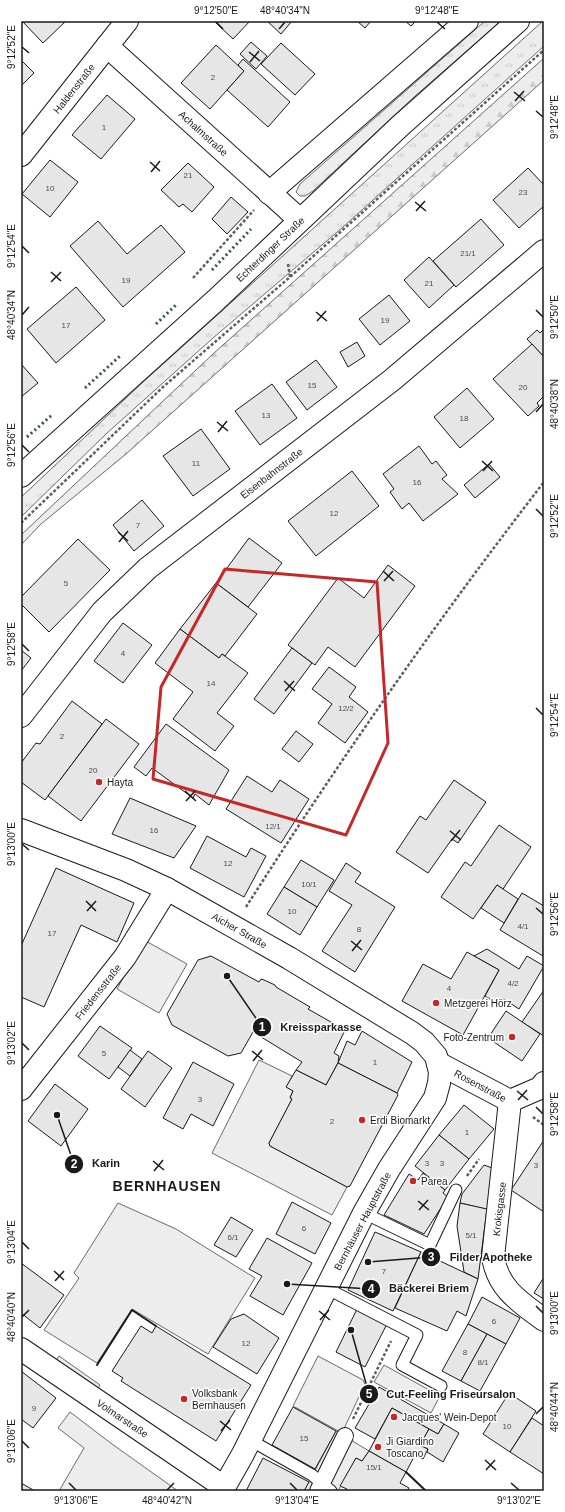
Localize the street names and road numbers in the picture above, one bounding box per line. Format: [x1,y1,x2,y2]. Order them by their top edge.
street label: Haldenstraße [51,61,97,116]
street label: Achalmstraße [177,109,230,158]
street label: Echterdinger Straße [234,214,307,284]
street label: Eisenbahnstraße [238,446,305,501]
street label: Aicher Straße [210,911,269,951]
street label: Friedensstraße [73,962,124,1022]
street label: Rosenstraße [452,1068,509,1104]
street label: Bernhäuser Hauptstraße [332,1170,393,1272]
street label: Krokisgasse [491,1181,508,1237]
street label: Volmarstraße [95,1397,151,1440]

